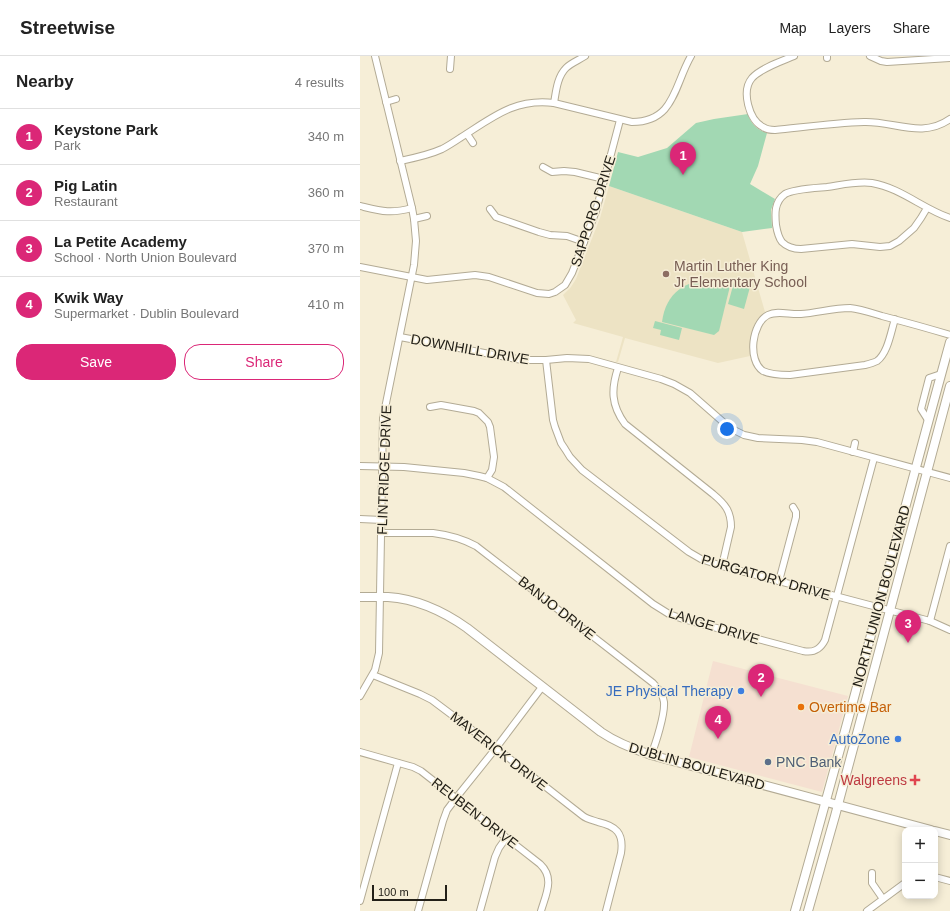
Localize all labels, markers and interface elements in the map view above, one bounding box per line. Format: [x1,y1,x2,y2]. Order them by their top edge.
text: Streetwise [20,17,115,38]
text: Map [779,20,807,36]
text: Layers [829,20,871,36]
text: Share [893,20,930,36]
text: Nearby [16,72,74,91]
text: 4 results [295,75,344,90]
text: Keystone Park [54,121,158,138]
text: 1 [25,129,33,144]
text: 340 m [308,129,344,144]
text: Park [54,138,81,153]
pin: 1 [670,142,696,175]
street label: SAPPORO DRIVE [567,153,619,269]
text: Pig Latin [54,177,117,194]
text: 2 [25,185,33,200]
text: 360 m [308,185,344,200]
text: Restaurant [54,194,118,209]
text: La Petite Academy [54,233,187,250]
text: 3 [25,241,33,256]
text: 370 m [308,241,344,256]
text: School · North Union Boulevard [54,250,237,265]
place label: Martin Luther King Jr Elementary School [674,258,807,290]
marker: Martin Luther King Jr Elementary School [661,269,671,279]
text: Kwik Way [54,289,123,306]
text: 4 [25,297,33,312]
text: 410 m [308,297,344,312]
text: Supermarket · Dublin Boulevard [54,306,239,321]
street label: DOWNHILL DRIVE [409,331,531,367]
button: Save [16,344,176,380]
button: Share [184,344,344,380]
street label: FLINTRIDGE DRIVE [374,405,394,535]
your location [717,419,737,439]
street label: NORTH UNION BOULEVARD [849,503,913,689]
street label: PURGATORY DRIVE [700,551,832,603]
street label: BANJO DRIVE [515,573,599,643]
street label: LANGE DRIVE [667,605,761,647]
pin: 3 [895,610,921,643]
pin: 2 [748,664,774,697]
place label: JE Physical Therapy [606,683,733,699]
marker: JE Physical Therapy [736,686,746,696]
place label: Overtime Bar [809,699,892,715]
marker: Overtime Bar [796,702,806,712]
pin: 4 [705,706,731,739]
street label: MAVERICK DRIVE [447,708,551,794]
place label: AutoZone [829,731,890,747]
marker: AutoZone [893,734,903,744]
street label: DUBLIN BOULEVARD [627,739,767,793]
place label: PNC Bank [776,754,842,770]
marker: PNC Bank [763,757,773,767]
place label: Walgreens [841,772,907,788]
street label: REUBEN DRIVE [429,774,521,852]
marker: Walgreens [910,775,920,785]
map controls [902,827,938,899]
button: + [902,827,938,863]
button: − [902,863,938,899]
scale bar [372,883,447,902]
text: 100 m [378,886,409,898]

